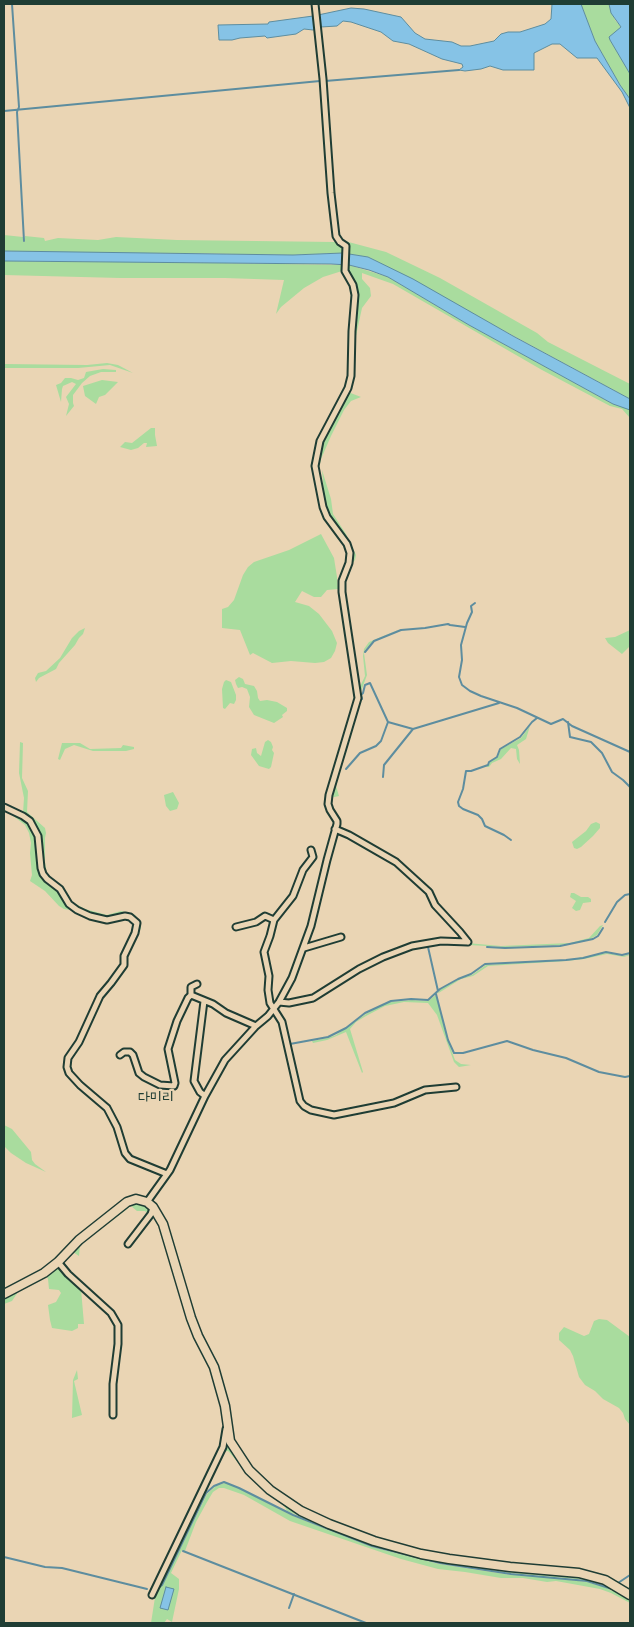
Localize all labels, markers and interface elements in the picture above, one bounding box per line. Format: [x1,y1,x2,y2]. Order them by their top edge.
district label: 다미리 [138,1089,174,1107]

